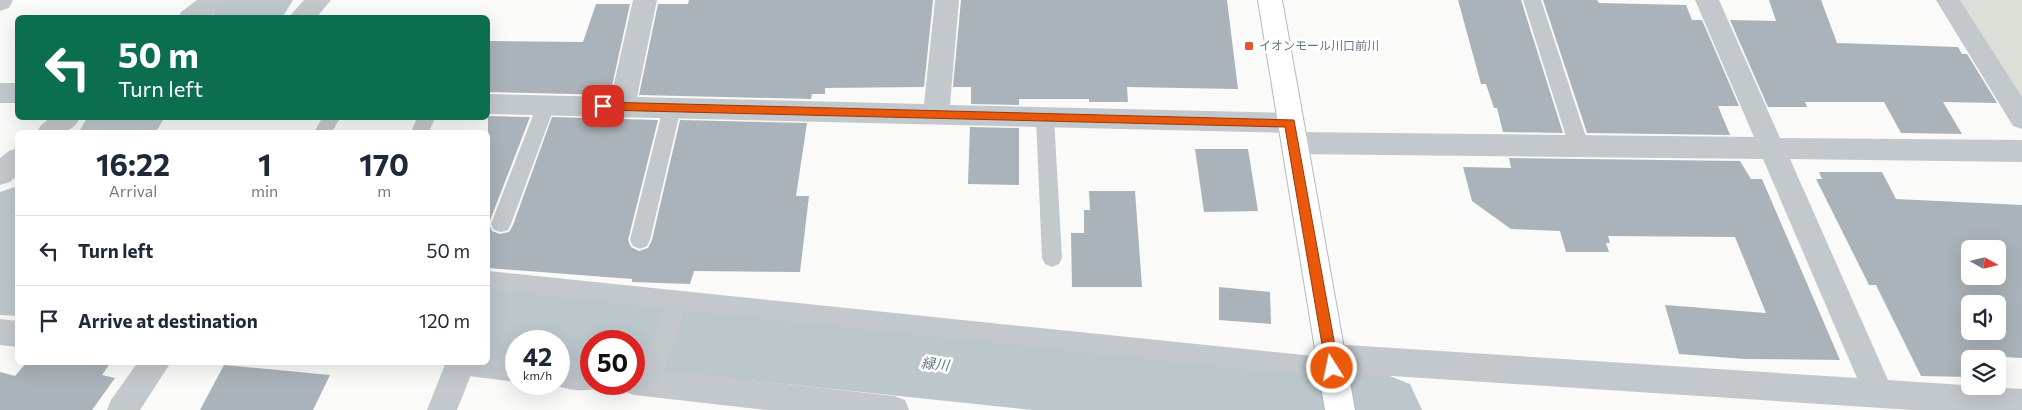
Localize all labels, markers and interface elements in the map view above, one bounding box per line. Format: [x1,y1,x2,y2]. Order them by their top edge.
text: 50 m [118,32,199,75]
icon: left [35,35,100,100]
place label: イオンモール川口前川 [1259,38,1379,52]
marker: イオンモール川口前川 [1243,40,1255,52]
text: Turn left [118,75,203,102]
pin [582,85,624,127]
icon: arrive [589,92,617,120]
text: 16:22 [96,145,170,182]
text: 1 [258,145,271,182]
text: 170 [359,145,409,182]
text: Arrival [109,181,157,200]
text: min [251,181,278,200]
text: m [377,181,391,200]
icon: left [35,237,63,265]
text: Turn left [78,239,153,262]
text: 50 m [426,239,470,262]
north arrow [1961,240,2006,285]
map controls [1961,240,2006,395]
button: sound [1961,295,2006,340]
icon: arrive [35,307,63,335]
text: Arrive at destination [78,309,258,332]
text: 120 m [419,309,470,332]
speed limit sign: 50 [580,330,645,395]
text: 42 [523,341,552,371]
position arrow [1305,341,1357,393]
button: layers [1961,350,2006,395]
water label: 緑川 [920,354,952,374]
text: km/h [523,368,552,382]

